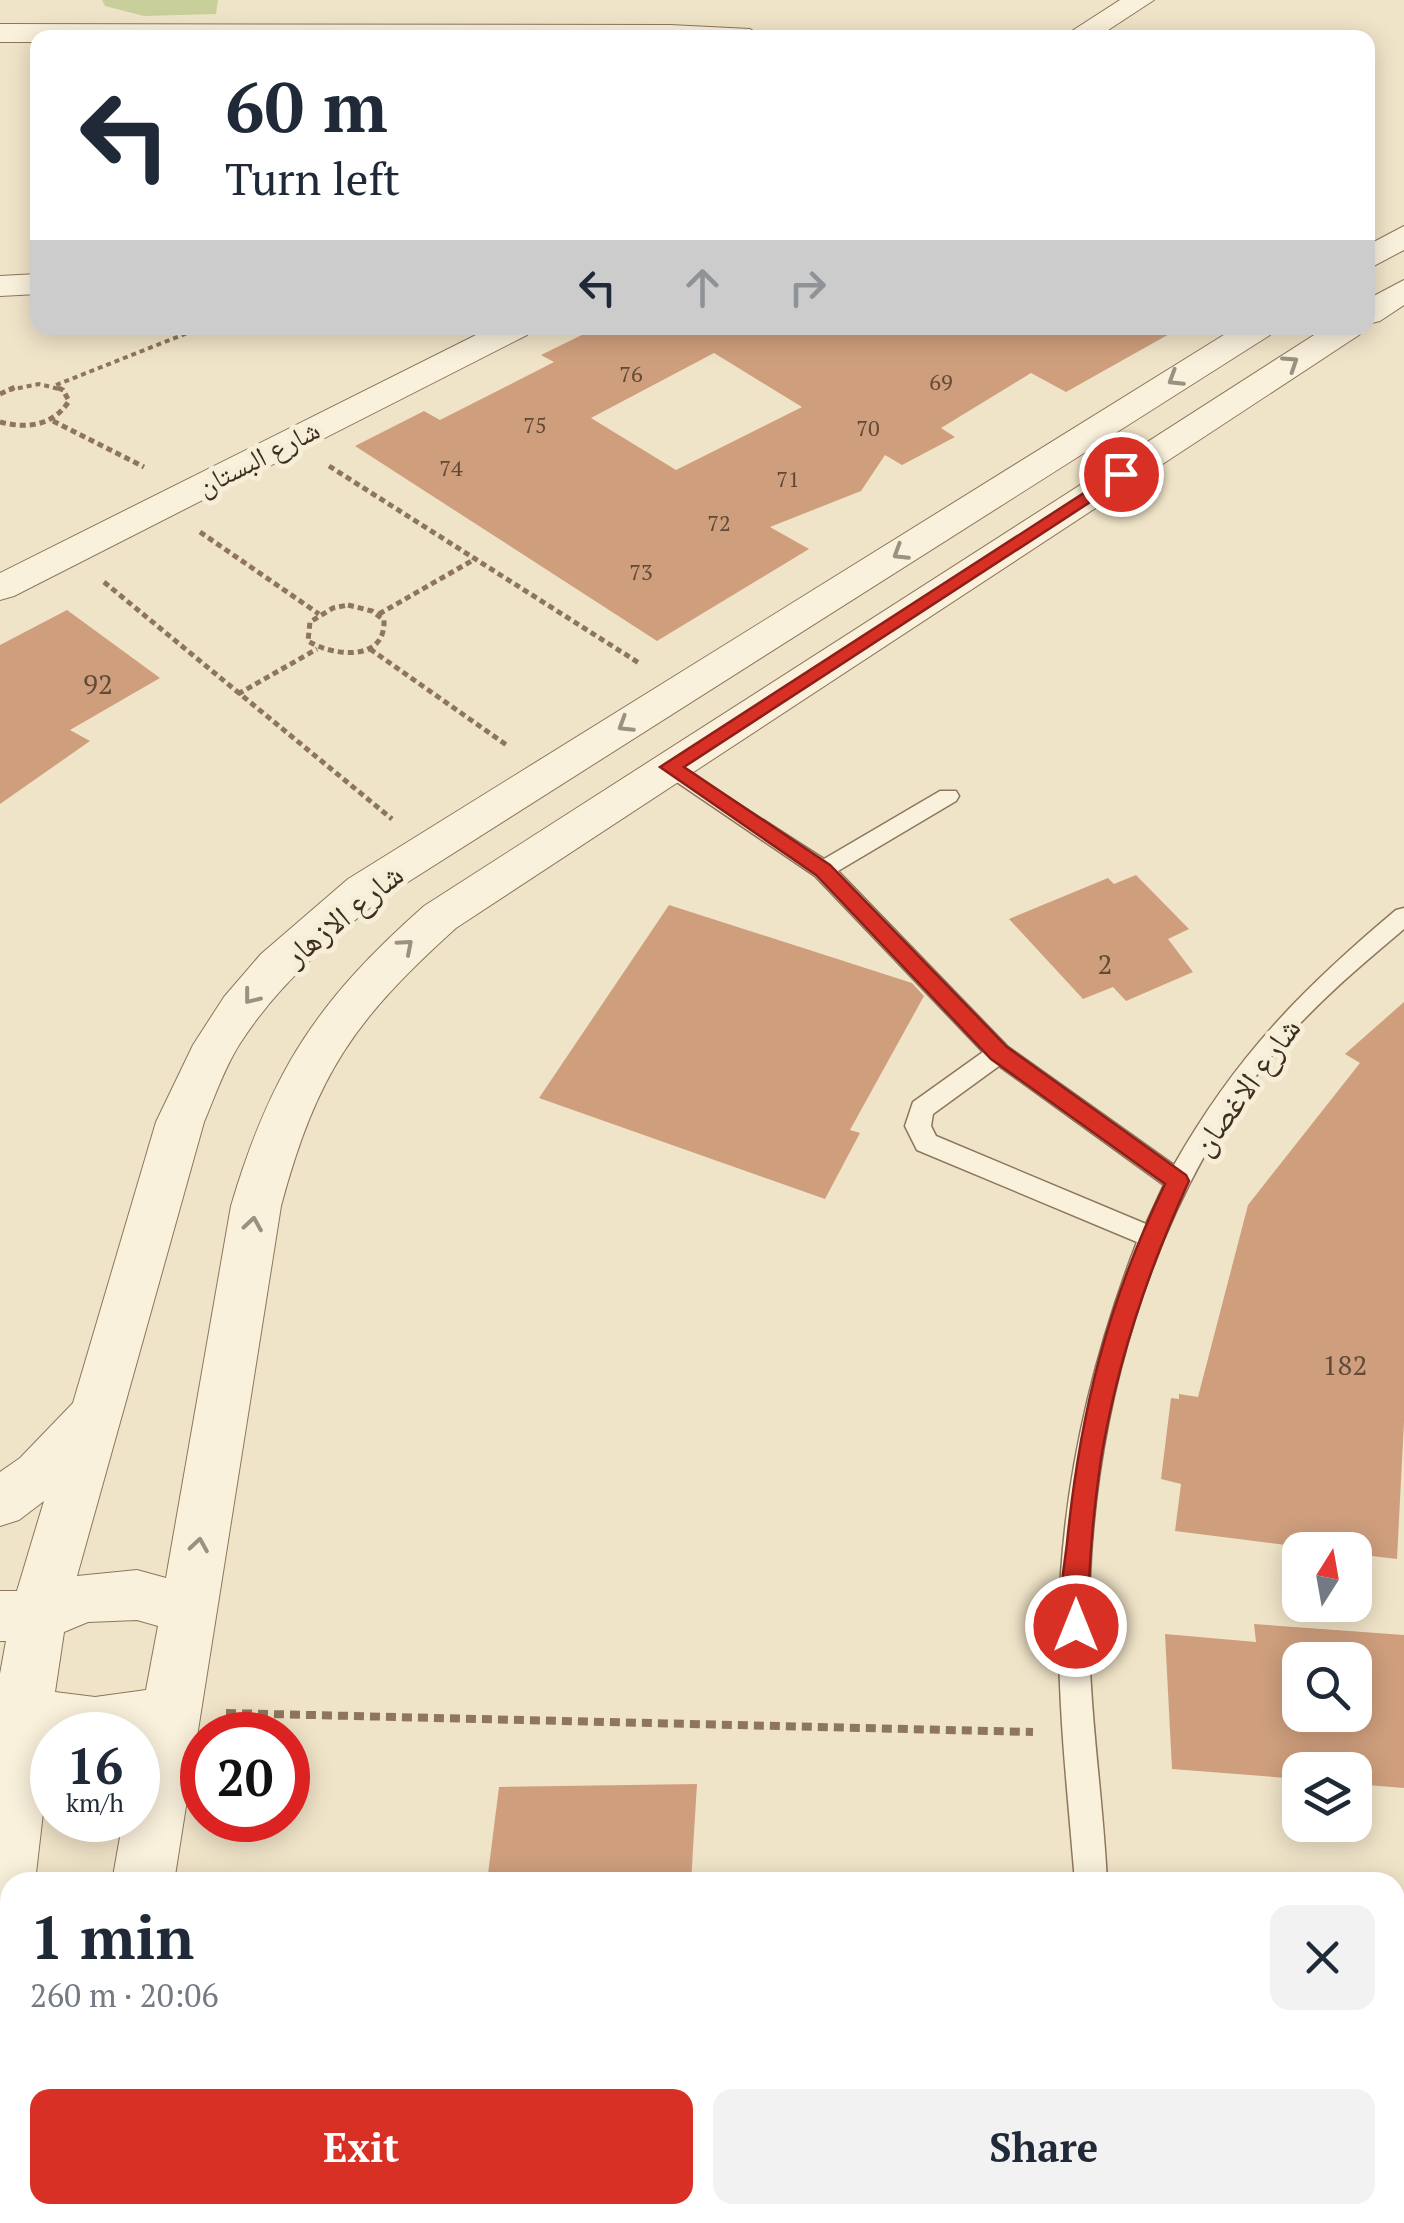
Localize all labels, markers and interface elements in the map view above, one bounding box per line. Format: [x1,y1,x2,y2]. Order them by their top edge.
text: 60 m [225,59,388,152]
icon: left [60,70,190,200]
text: Turn left [225,148,400,208]
icon: left [570,260,625,315]
icon: ahead [675,260,730,315]
icon: right [780,260,835,315]
one-way arrow [1281,357,1299,376]
house number: 76 [619,359,643,388]
house number: 69 [929,367,953,396]
one-way arrow [1168,367,1186,386]
street label: شارع البستان [190,410,326,504]
house number: 75 [523,410,547,439]
house number: 70 [856,413,880,442]
pin [1079,432,1164,517]
icon: arrive [1094,447,1149,502]
house number: 74 [439,453,463,482]
house number: 71 [776,464,800,493]
house number: 72 [707,508,731,537]
one-way arrow [893,540,911,559]
house number: 73 [629,557,653,586]
house number: 92 [83,665,113,702]
one-way arrow [618,713,636,732]
street label: شارع الازهار [274,853,411,976]
one-way arrow [394,939,413,957]
house number: 2 [1098,945,1112,982]
one-way arrow [245,986,263,1004]
street label: شارع الاغصان [1181,1009,1309,1163]
one-way arrow [241,1216,262,1232]
house number: 182 [1323,1346,1367,1383]
north arrow [1282,1532,1372,1622]
map controls [1282,1532,1372,1842]
one-way arrow [188,1536,209,1553]
position arrow [1024,1574,1128,1678]
button: search [1282,1642,1372,1732]
speed limit sign: 20 [180,1712,310,1842]
text: 16 [67,1732,123,1798]
button: layers [1282,1752,1372,1842]
text: km/h [66,1786,124,1819]
text: 1 min [30,1897,194,1976]
button: close [1270,1905,1375,2010]
text: 260 m · 20:06 [30,1974,218,2016]
button: Exit [30,2089,693,2204]
button: Share [713,2089,1375,2204]

